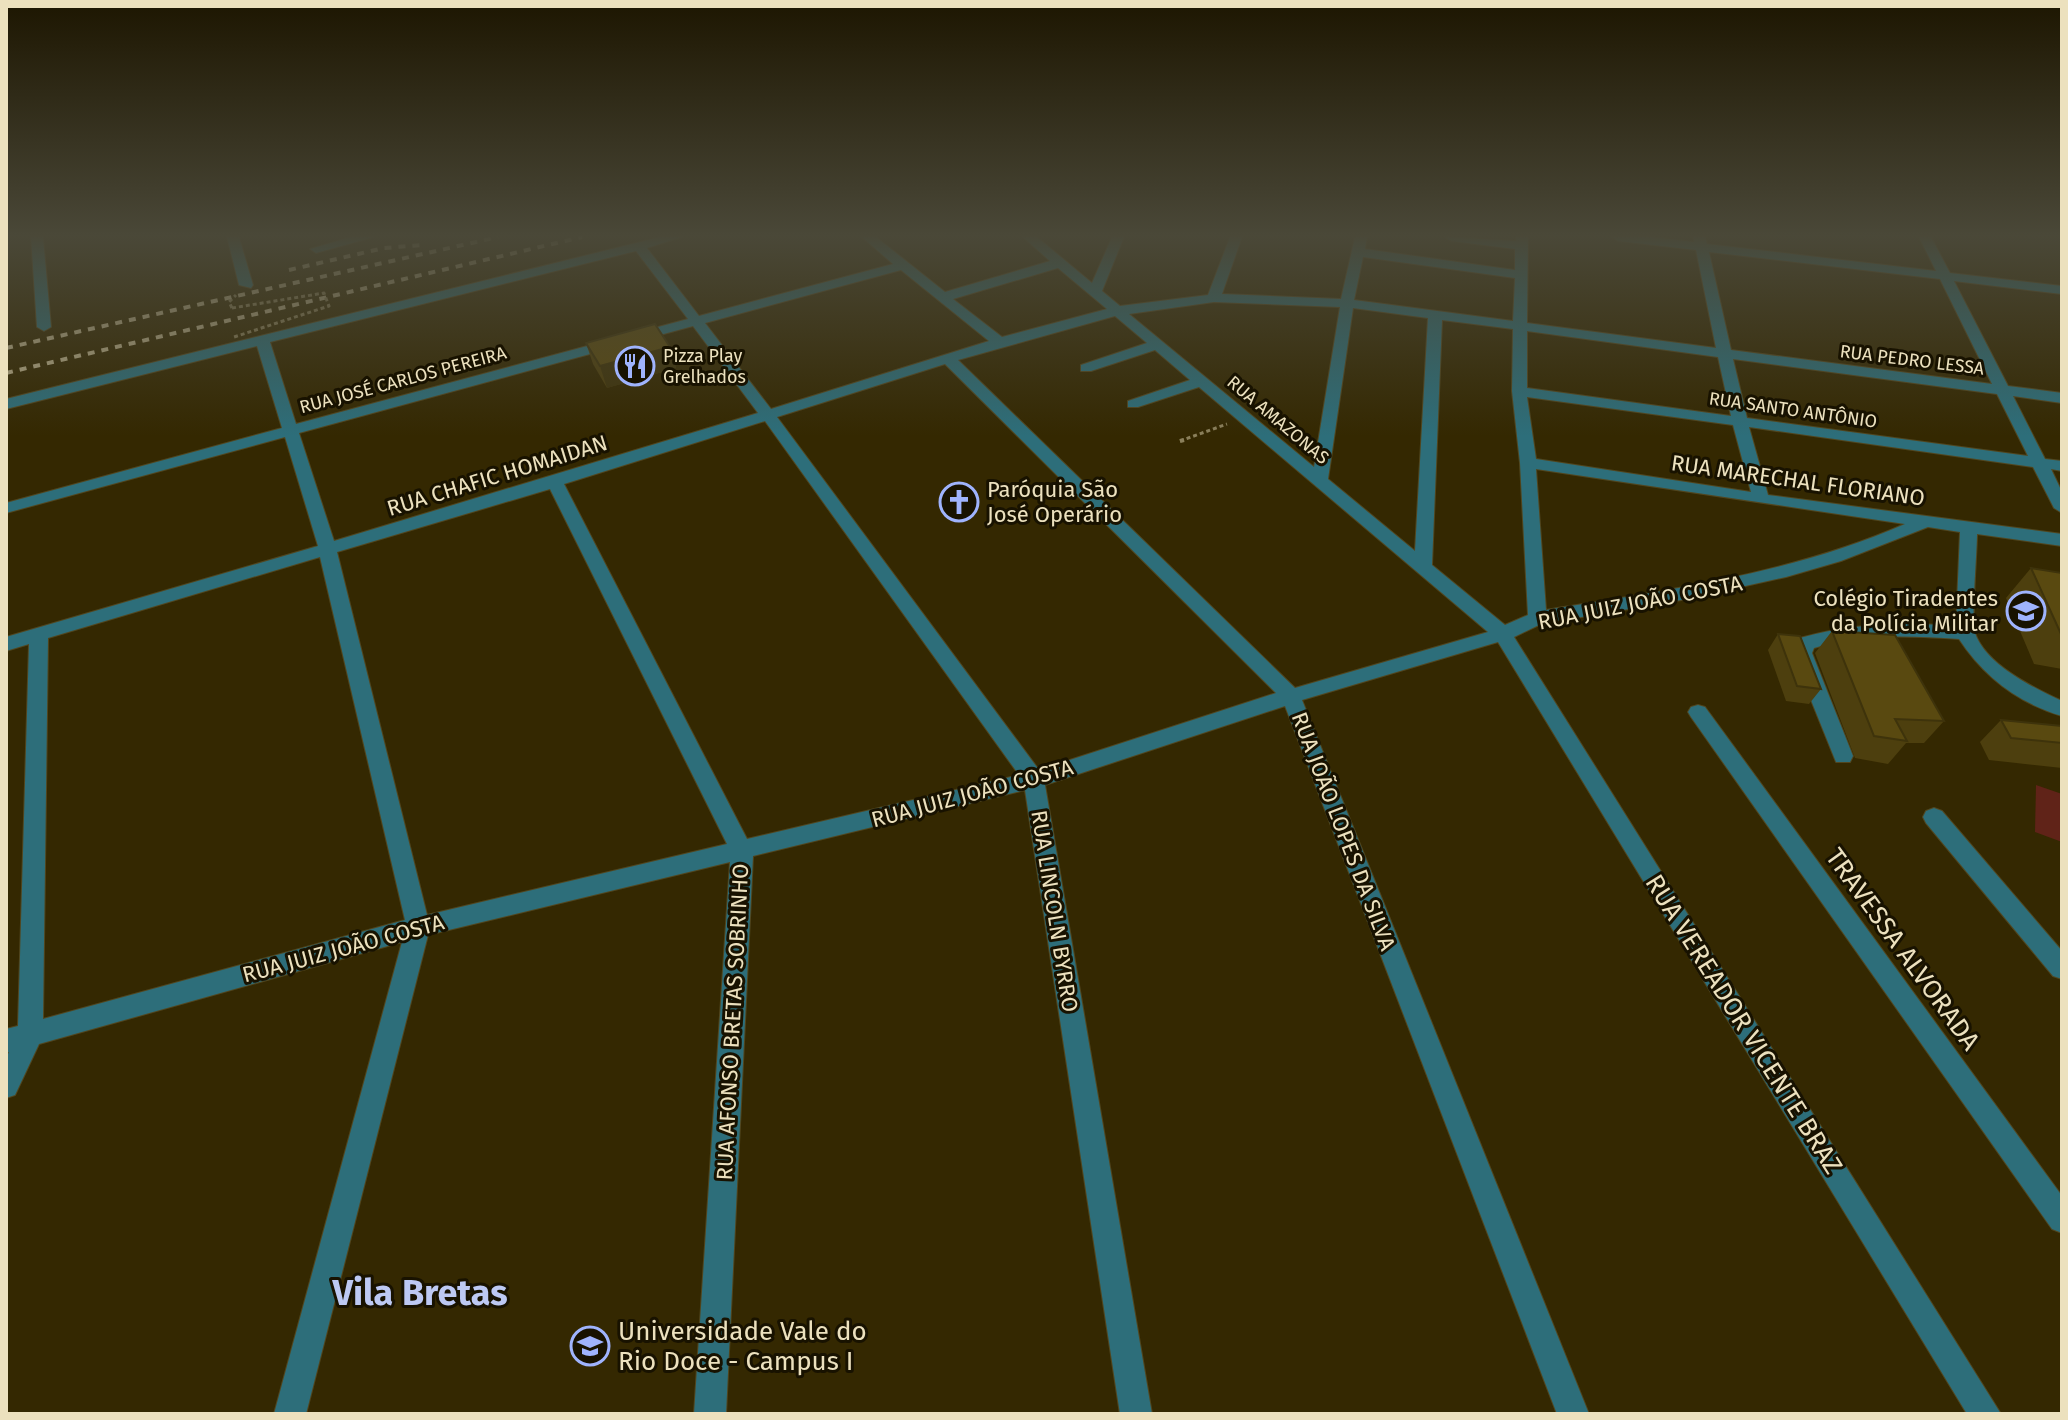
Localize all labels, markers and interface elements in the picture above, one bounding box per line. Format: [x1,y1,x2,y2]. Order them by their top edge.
street label: RUA PEDRO LESSA [1839,340,1986,380]
street label: RUA JOSÉ CARLOS PEREIRA [297,341,510,418]
restaurant icon: Pizza Play Grelhados [614,345,656,387]
place label: Pizza Play Grelhados [663,345,746,388]
street label: RUA AMAZONAS [1223,371,1333,469]
street label: RUA SANTO ANTÔNIO [1707,387,1879,433]
street label: RUA CHAFIC HOMAIDAN [384,429,611,522]
street label: RUA MARECHAL FLORIANO [1669,449,1926,512]
place label: Paróquia São José Operário [987,476,1122,528]
church icon: Paróquia São José Operário [938,481,980,523]
street label: RUA JUIZ JOÃO COSTA [1536,569,1745,636]
place label: Colégio Tiradentes da Polícia Militar [1813,585,1999,637]
school or university icon: Colégio Tiradentes da Polícia Militar [2005,590,2047,632]
street label: RUA JOÃO LOPES DA SILVA [1286,708,1402,955]
street label: RUA JUIZ JOÃO COSTA [868,753,1076,833]
street label: RUA LINCOLN BYRRO [1025,808,1084,1014]
street label: TRAVESSA ALVORADA [1819,842,1986,1056]
street label: RUA AFONSO BRETAS SOBRINHO [711,863,754,1181]
street label: RUA VEREADOR VICENTE BRAZ [1638,869,1849,1180]
street label: RUA JUIZ JOÃO COSTA [239,908,447,988]
district label: Vila Bretas [331,1271,508,1315]
place label: Universidade Vale do Rio Doce - Campus I [618,1316,867,1377]
school or university icon: Universidade Vale do Rio Doce - Campus I [569,1325,611,1367]

